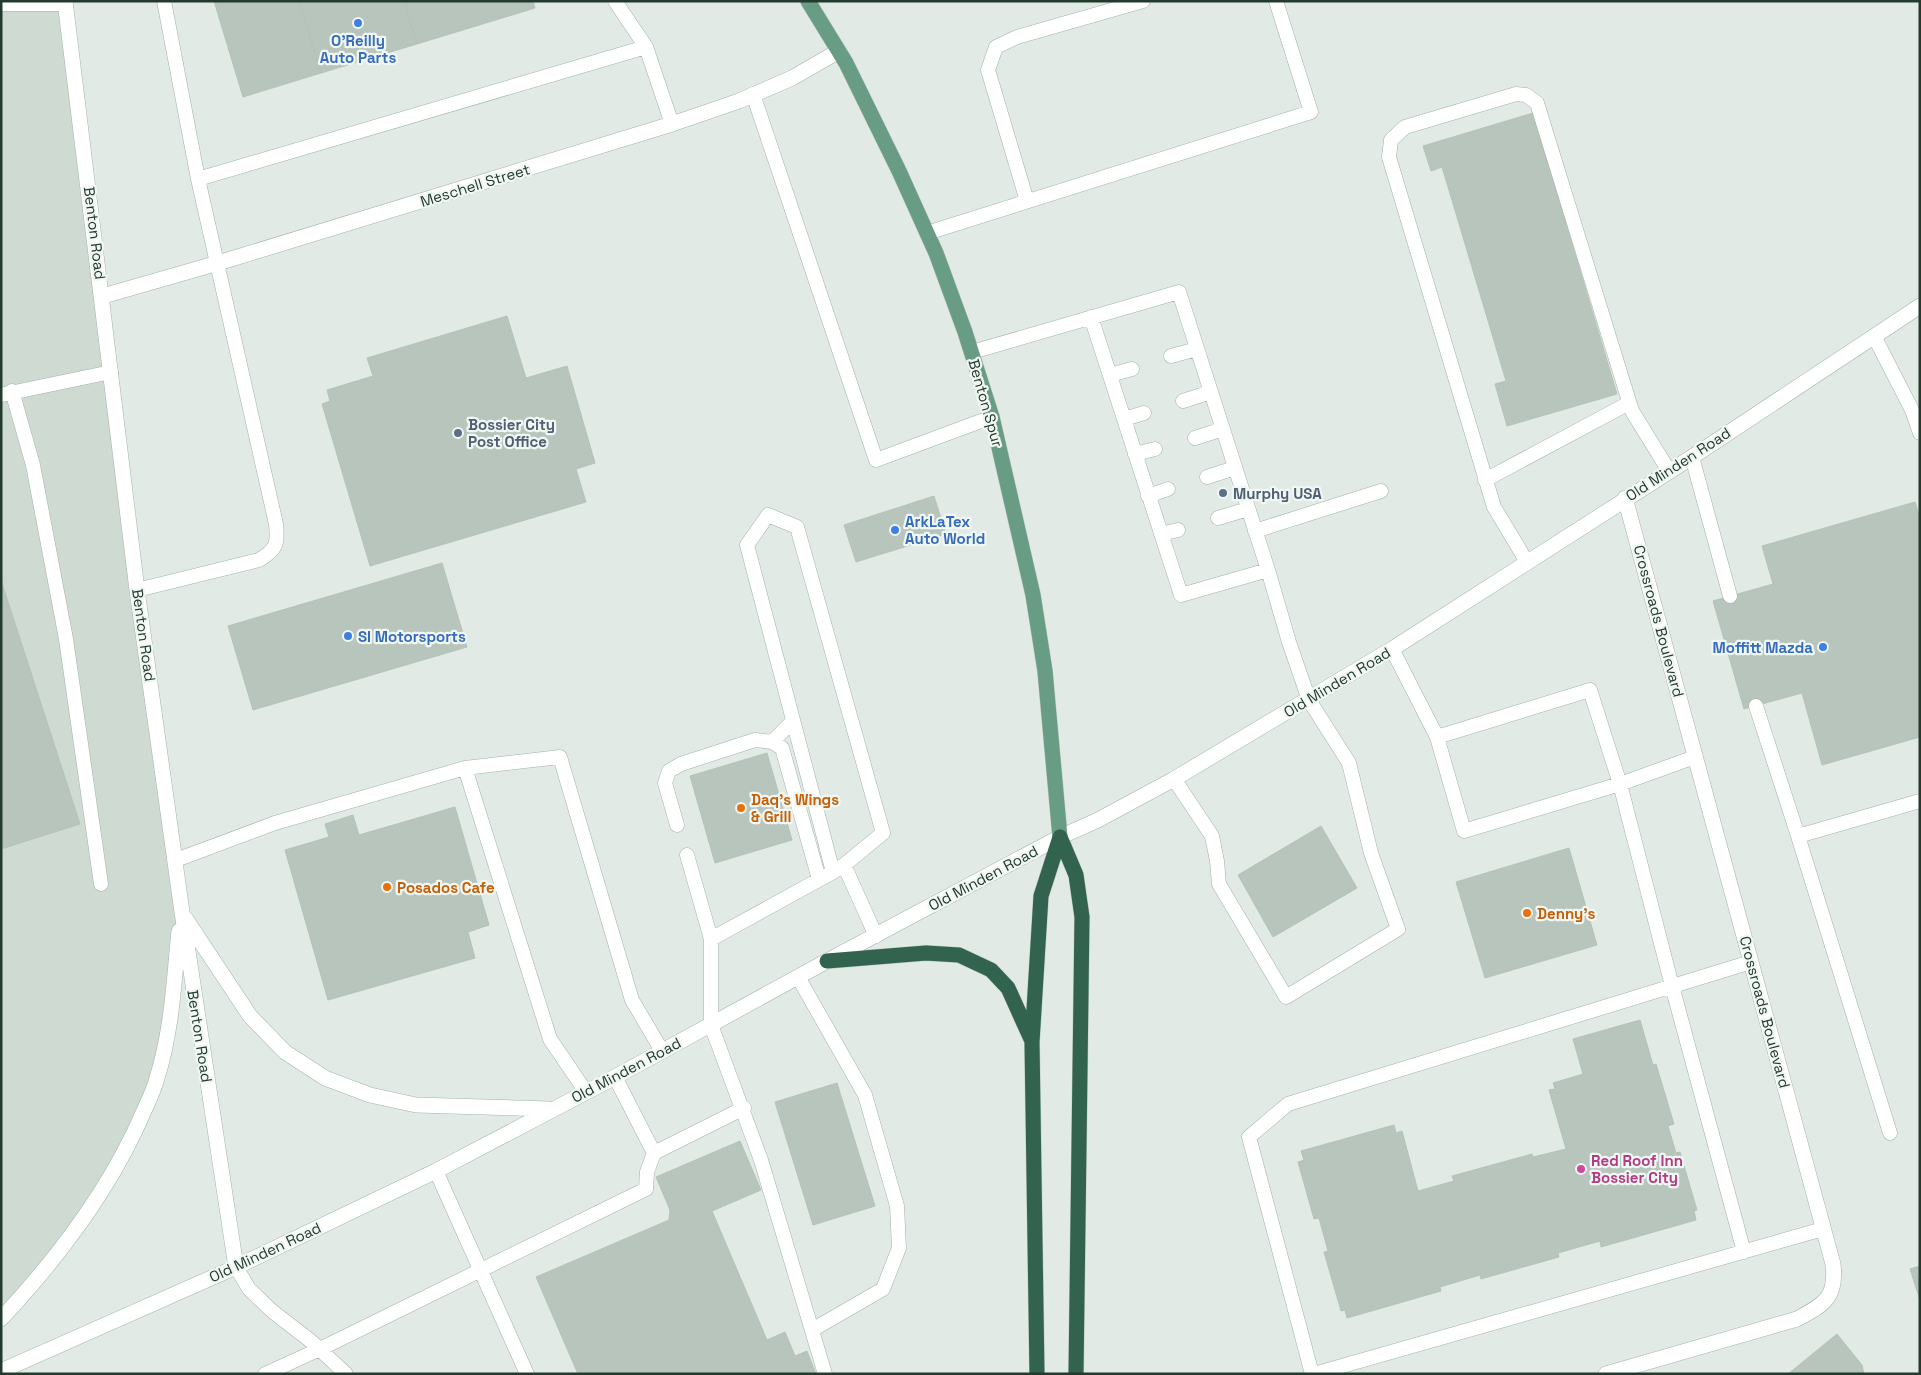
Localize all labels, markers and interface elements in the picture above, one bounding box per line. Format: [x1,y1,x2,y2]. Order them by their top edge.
marker: O'Reilly Auto Parts [352,17,364,29]
place label: O'Reilly Auto Parts [320,31,396,67]
street label: Meschell Street [418,159,532,211]
street label: Benton Road [80,185,110,281]
street label: Benton Spur [964,357,1008,449]
place label: Bossier City Post Office [468,415,555,451]
street label: Old Minden Road [1622,423,1734,505]
marker: Bossier City Post Office [452,427,464,439]
place label: Murphy USA [1233,484,1322,503]
marker: Murphy USA [1217,487,1229,499]
place label: ArkLaTex Auto World [905,512,985,548]
marker: ArkLaTex Auto World [889,524,901,536]
street label: Crossroads Boulevard [1630,543,1688,699]
street label: Benton Road [128,587,160,683]
place label: SI Motorsports [358,627,466,646]
marker: SI Motorsports [342,630,354,642]
place label: Moffitt Mazda [1712,638,1813,657]
marker: Moffitt Mazda [1817,641,1829,653]
street label: Old Minden Road [1280,643,1394,721]
place label: Daq's Wings & Grill [751,790,839,826]
marker: Daq's Wings & Grill [735,802,747,814]
street label: Old Minden Road [925,841,1041,915]
place label: Posados Cafe [397,878,495,897]
marker: Posados Cafe [381,881,393,893]
place label: Denny's [1537,904,1596,923]
marker: Denny's [1521,907,1533,919]
street label: Crossroads Boulevard [1736,934,1794,1090]
street label: Benton Road [183,988,217,1084]
street label: Old Minden Road [568,1033,684,1107]
place label: Red Roof Inn Bossier City [1591,1151,1683,1187]
marker: Red Roof Inn Bossier City [1575,1163,1587,1175]
street label: Old Minden Road [206,1218,324,1286]

